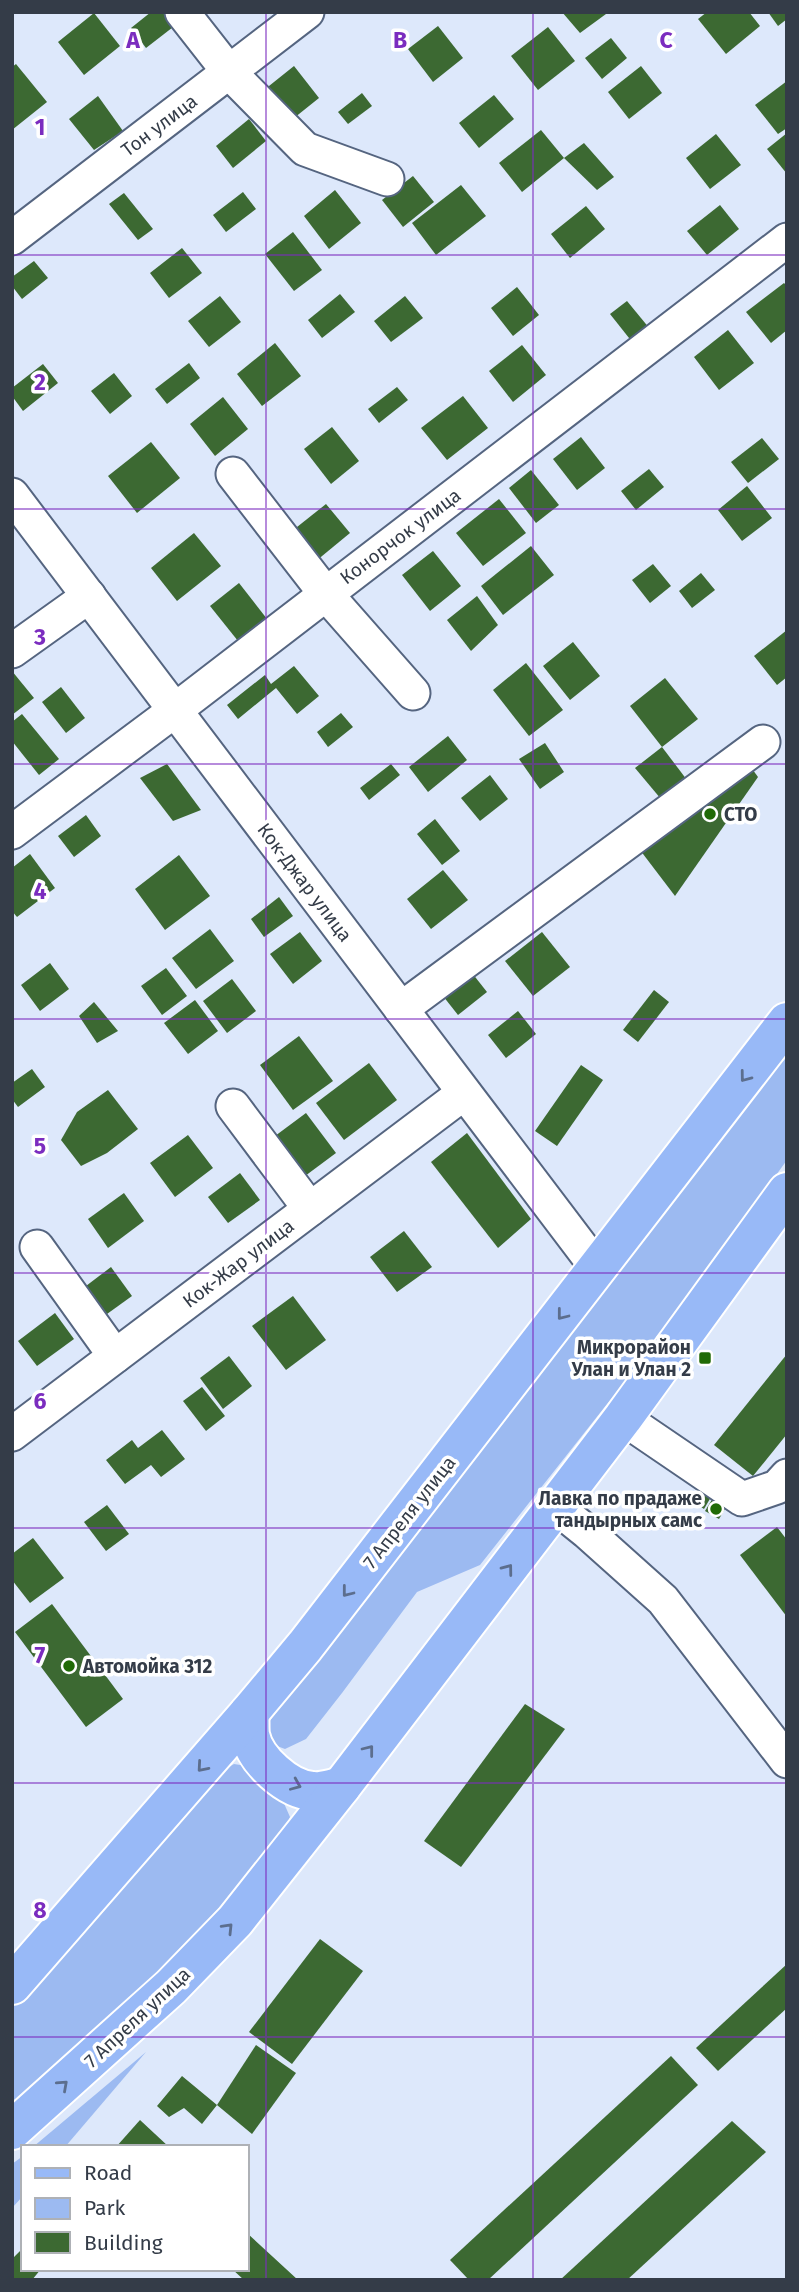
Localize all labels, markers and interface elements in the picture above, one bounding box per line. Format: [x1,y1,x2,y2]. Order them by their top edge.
text: A [125,26,140,54]
text: B [393,26,407,54]
text: C [659,26,673,54]
street label: Тон улица [117,89,202,161]
text: 1 [35,113,45,141]
text: 2 [34,368,46,396]
street label: Конорчок улица [335,484,465,589]
text: 3 [33,623,46,651]
place label: СТО [724,803,757,826]
marker: СТО [702,806,718,822]
street label: Кок-Джар улица [252,818,357,946]
text: 4 [34,877,47,905]
one-way arrow [741,1069,754,1081]
text: 5 [34,1132,46,1160]
street label: Кок-Жар улица [178,1214,298,1313]
one-way arrow [557,1307,570,1320]
place label: Микрорайон Улан и Улан 2 [571,1336,691,1381]
marker: Микрорайон Улан и Улан 2 [697,1350,713,1366]
text: 6 [34,1387,47,1415]
street label: 7 Апреля улица [358,1451,460,1573]
place label: Лавка по прадаже тандырных самс [539,1487,702,1532]
marker: Лавка по прадаже тандырных самс [708,1501,724,1517]
one-way arrow [499,1565,512,1577]
one-way arrow [343,1584,356,1596]
text: 7 [35,1641,46,1669]
place label: Автомойка 312 [82,1655,212,1678]
marker: Автомойка 312 [61,1658,77,1674]
one-way arrow [361,1745,374,1758]
one-way arrow [198,1759,210,1772]
one-way arrow [289,1777,301,1791]
text: 8 [33,1896,47,1924]
one-way arrow [219,1923,232,1936]
street label: 7 Апреля улица [80,1962,195,2072]
one-way arrow [55,2081,68,2093]
legend [21,2145,248,2271]
text: Road [84,2160,132,2186]
text: Park [84,2195,126,2221]
text: Building [84,2230,163,2256]

